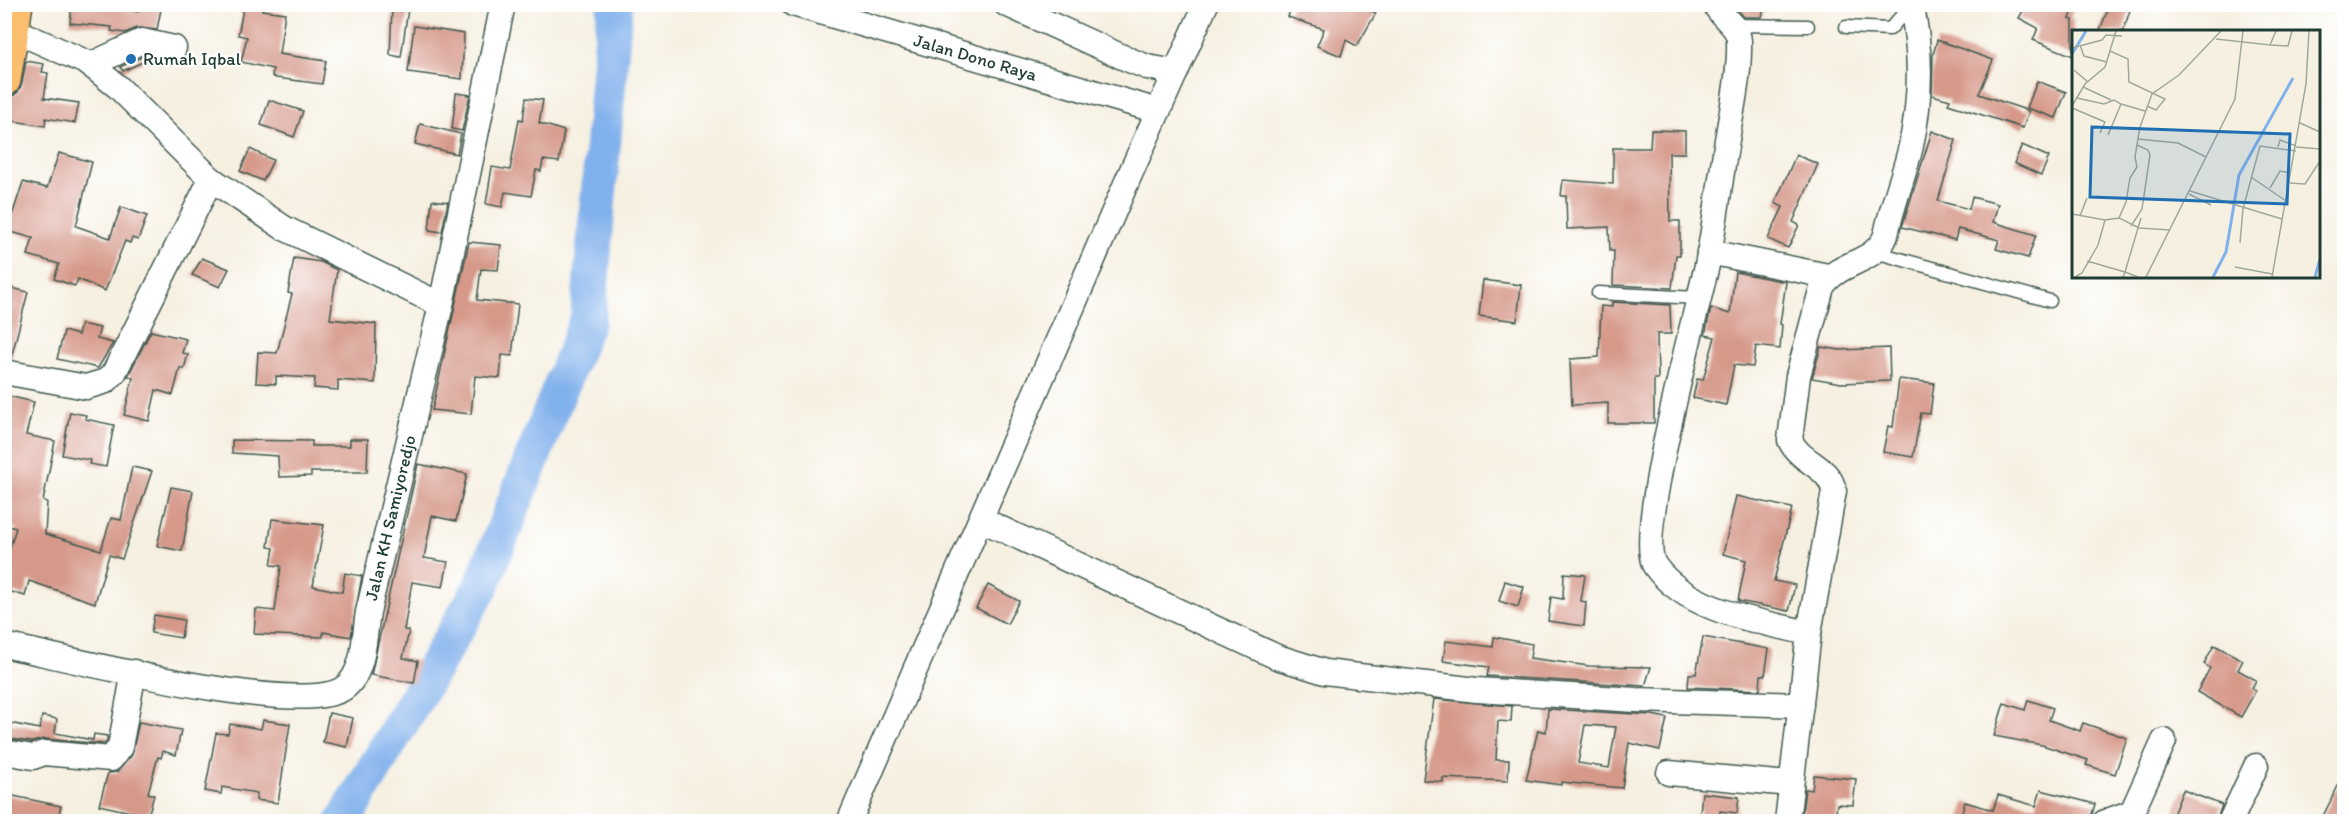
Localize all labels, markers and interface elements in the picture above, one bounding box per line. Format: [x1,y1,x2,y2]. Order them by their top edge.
street label: Jalan Dono Raya [911,29,1040,86]
inset map [2072,30,2319,278]
place label: Rumah Iqbal [143,48,241,70]
marker: Rumah Iqbal [124,52,138,66]
street label: Jalan KH Samiyoredjo [360,433,421,603]

